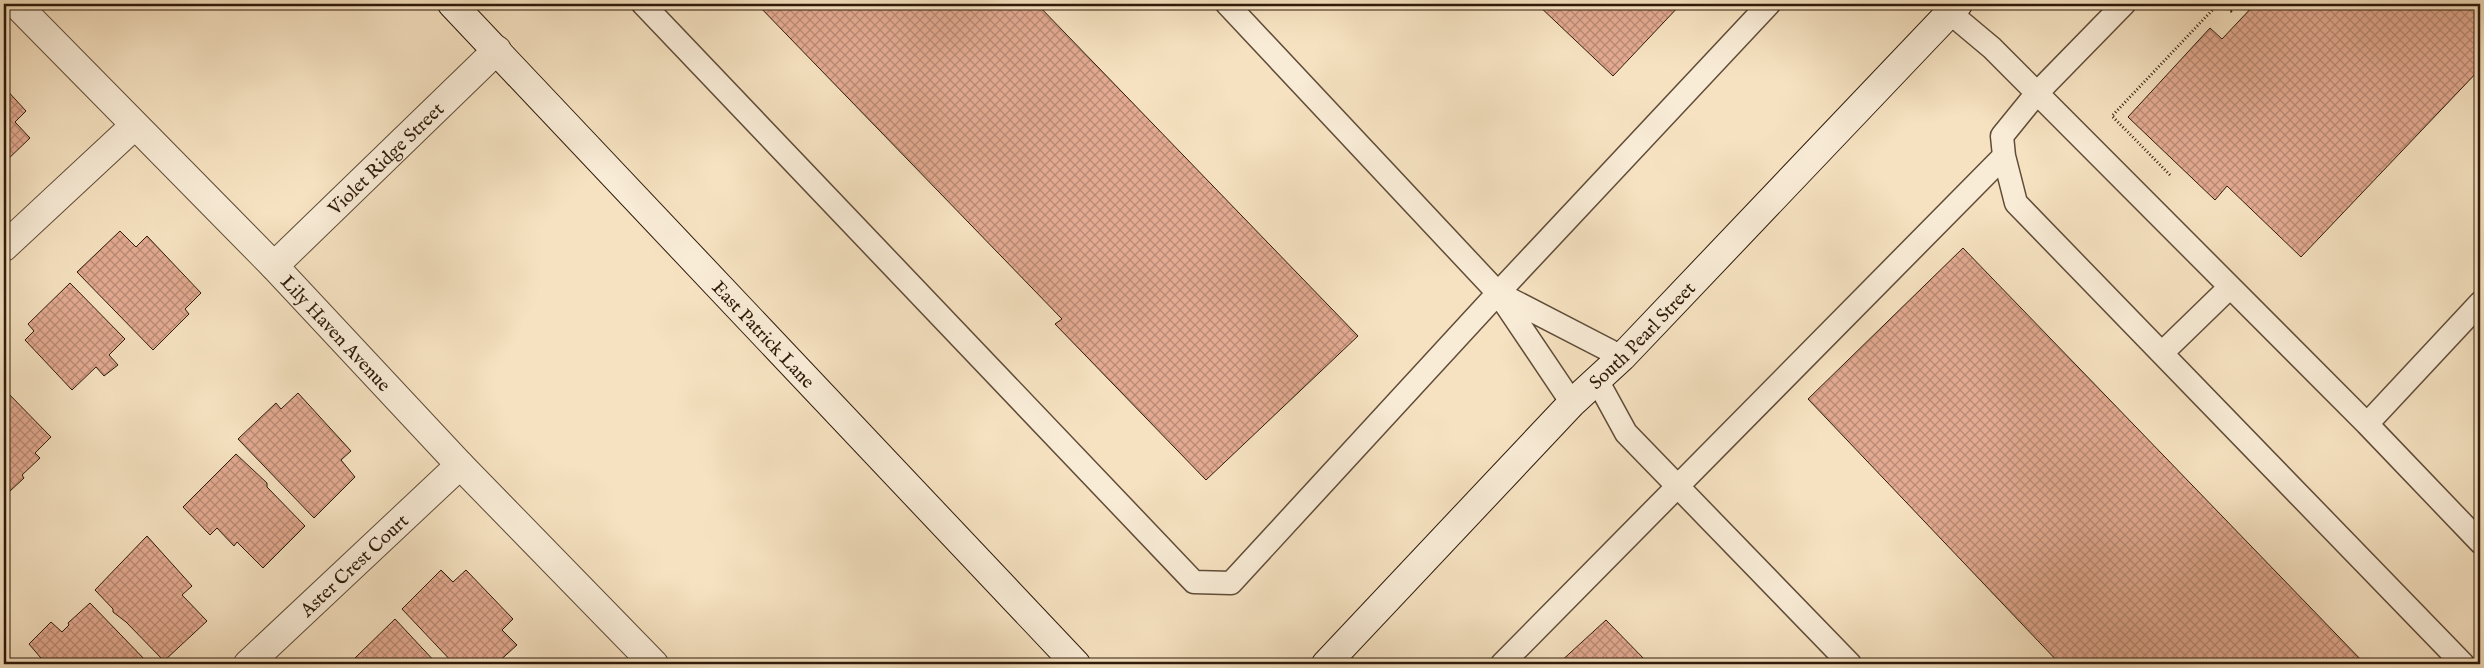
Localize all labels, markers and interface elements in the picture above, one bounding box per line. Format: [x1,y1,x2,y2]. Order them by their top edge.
street label: Violet Ridge Street [323,98,450,222]
street label: Lily Haven Avenue [275,271,395,398]
street label: East Patrick Lane [706,276,819,394]
street label: South Pearl Street [1585,277,1702,395]
street label: Aster Crest Court [295,509,415,623]

